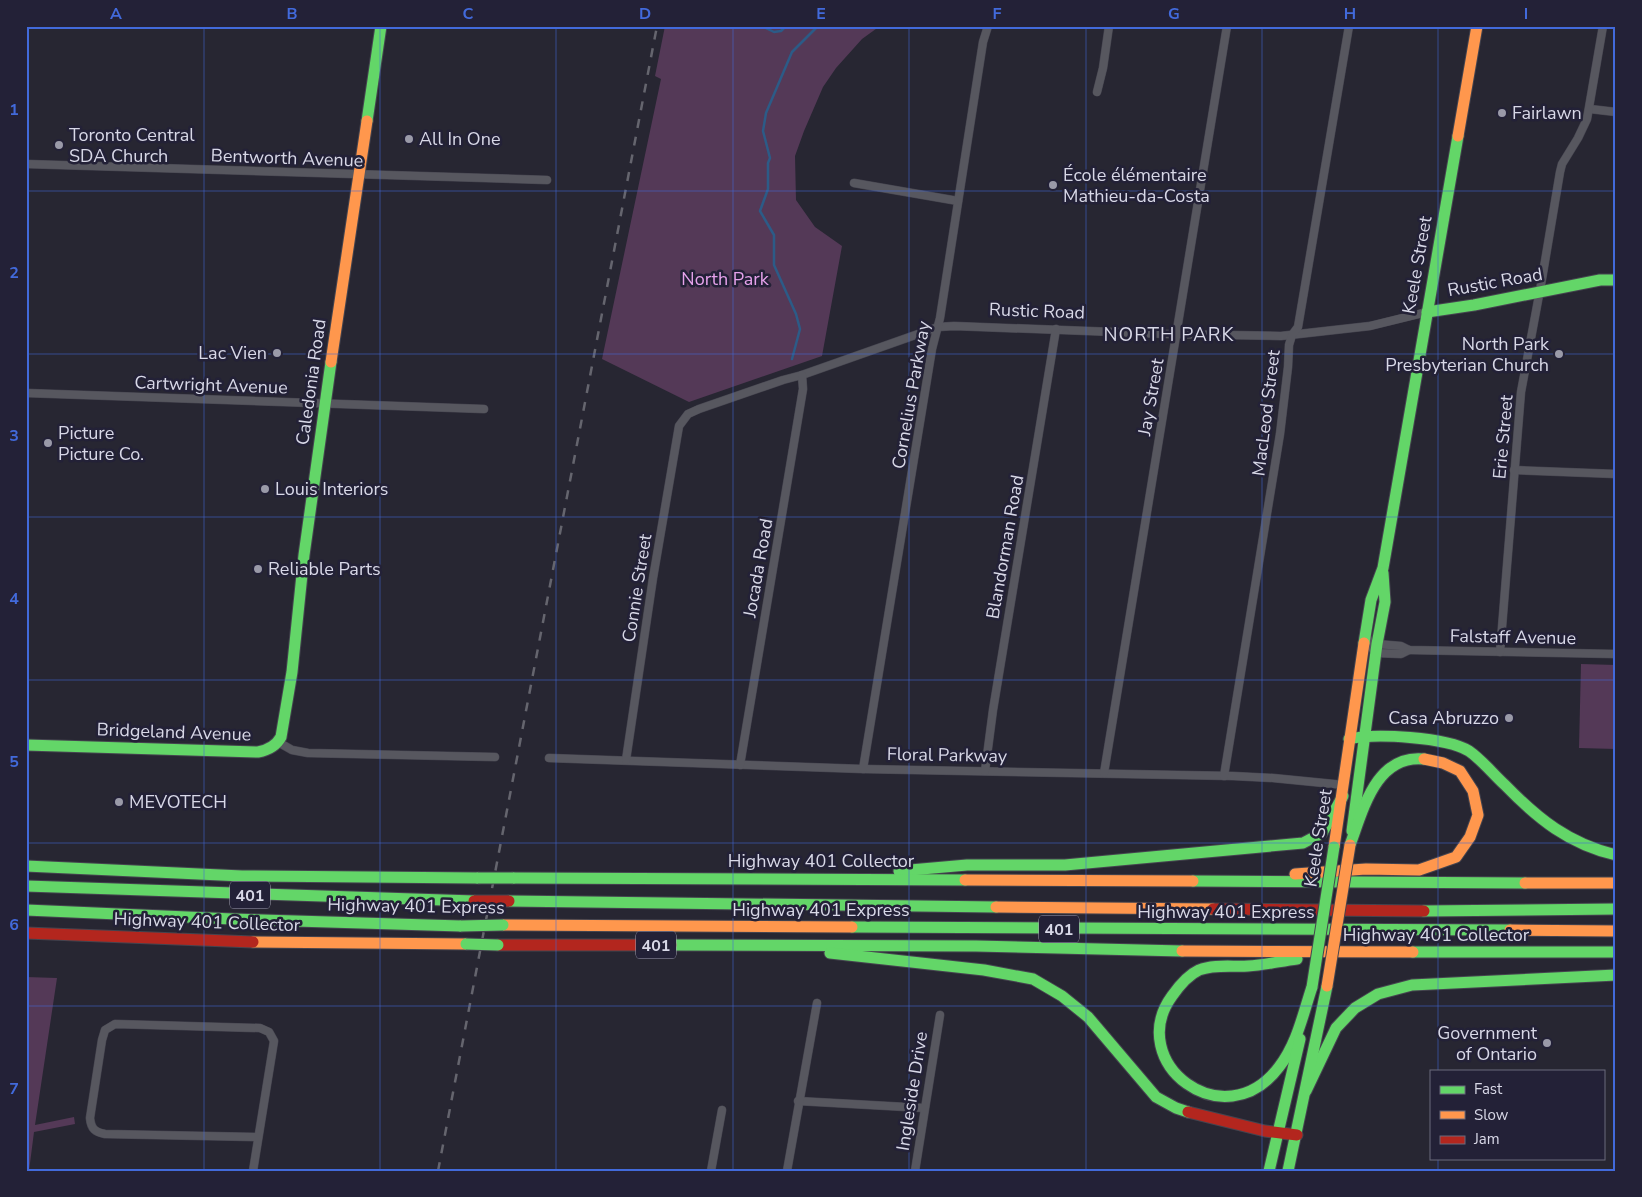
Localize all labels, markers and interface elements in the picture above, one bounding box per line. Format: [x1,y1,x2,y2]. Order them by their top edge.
text: A [110,3,122,25]
text: B [286,3,298,25]
text: C [463,3,474,25]
text: D [639,3,651,25]
text: E [816,3,826,25]
text: F [993,3,1002,25]
text: G [1168,3,1180,25]
text: H [1344,3,1356,25]
text: I [1524,3,1528,25]
text: 1 [9,99,19,121]
place label: Fairlawn [1512,101,1582,125]
marker: Fairlawn [1496,107,1508,119]
place label: Toronto Central SDA Church [69,123,195,168]
place label: All In One [419,127,500,151]
marker: All In One [403,133,415,145]
marker: Toronto Central SDA Church [53,139,65,151]
street label: Bentworth Avenue [210,143,364,173]
place label: École élémentaire Mathieu-da-Costa [1063,163,1210,208]
marker: École élémentaire Mathieu-da-Costa [1047,179,1059,191]
street label: Keele Street [1397,214,1438,316]
text: 2 [9,262,19,284]
street label: Rustic Road [1446,262,1544,302]
park label: North Park [681,267,770,291]
street label: Rustic Road [989,297,1085,325]
street label: Caledonia Road [290,317,332,447]
street label: Cornelius Parkway [886,318,936,471]
district label: NORTH PARK [1104,322,1235,348]
place label: North Park Presbyterian Church [1385,332,1550,377]
place label: Lac Vien [198,341,267,365]
marker: Lac Vien [271,347,283,359]
street label: MacLeod Street [1246,348,1286,477]
marker: North Park Presbyterian Church [1553,348,1565,360]
street label: Jay Street [1132,356,1170,439]
street label: Cartwright Avenue [134,370,288,400]
street label: Erie Street [1487,393,1519,480]
place label: Picture Picture Co. [58,421,144,466]
text: 3 [9,425,19,447]
marker: Picture Picture Co. [42,437,54,449]
street label: Blandorman Road [981,473,1029,621]
place label: Louis Interiors [275,477,389,501]
marker: Louis Interiors [259,483,271,495]
street label: Jocada Road [737,517,779,620]
street label: Connie Street [617,531,658,644]
place label: Reliable Parts [268,557,381,581]
marker: Reliable Parts [252,563,264,575]
text: 4 [9,588,19,610]
street label: Falstaff Avenue [1450,624,1576,650]
place label: Casa Abruzzo [1388,706,1499,730]
marker: Casa Abruzzo [1503,712,1515,724]
street label: Bridgeland Avenue [96,717,252,747]
street label: Floral Parkway [887,742,1008,768]
text: 5 [9,751,19,773]
street label: Keele Street [1298,787,1338,889]
place label: MEVOTECH [129,790,227,814]
marker: MEVOTECH [113,796,125,808]
street label: Highway 401 Collector [728,849,915,873]
road number: 401 [230,882,270,908]
street label: Highway 401 Express [327,892,505,920]
street label: Highway 401 Express [732,898,910,922]
street label: Highway 401 Express [1137,900,1315,924]
street label: Highway 401 Collector [113,907,301,937]
text: 6 [9,914,19,936]
road number: 401 [1039,916,1079,942]
street label: Highway 401 Collector [1343,923,1530,947]
road number: 401 [636,932,676,958]
place label: Government of Ontario [1437,1021,1538,1066]
street label: Ingleside Drive [891,1030,933,1152]
marker: Government of Ontario [1541,1037,1553,1049]
legend [1430,1070,1604,1160]
text: 7 [9,1078,19,1100]
text: Fast [1474,1079,1503,1099]
text: Slow [1474,1105,1509,1125]
text: Jam [1473,1129,1500,1149]

